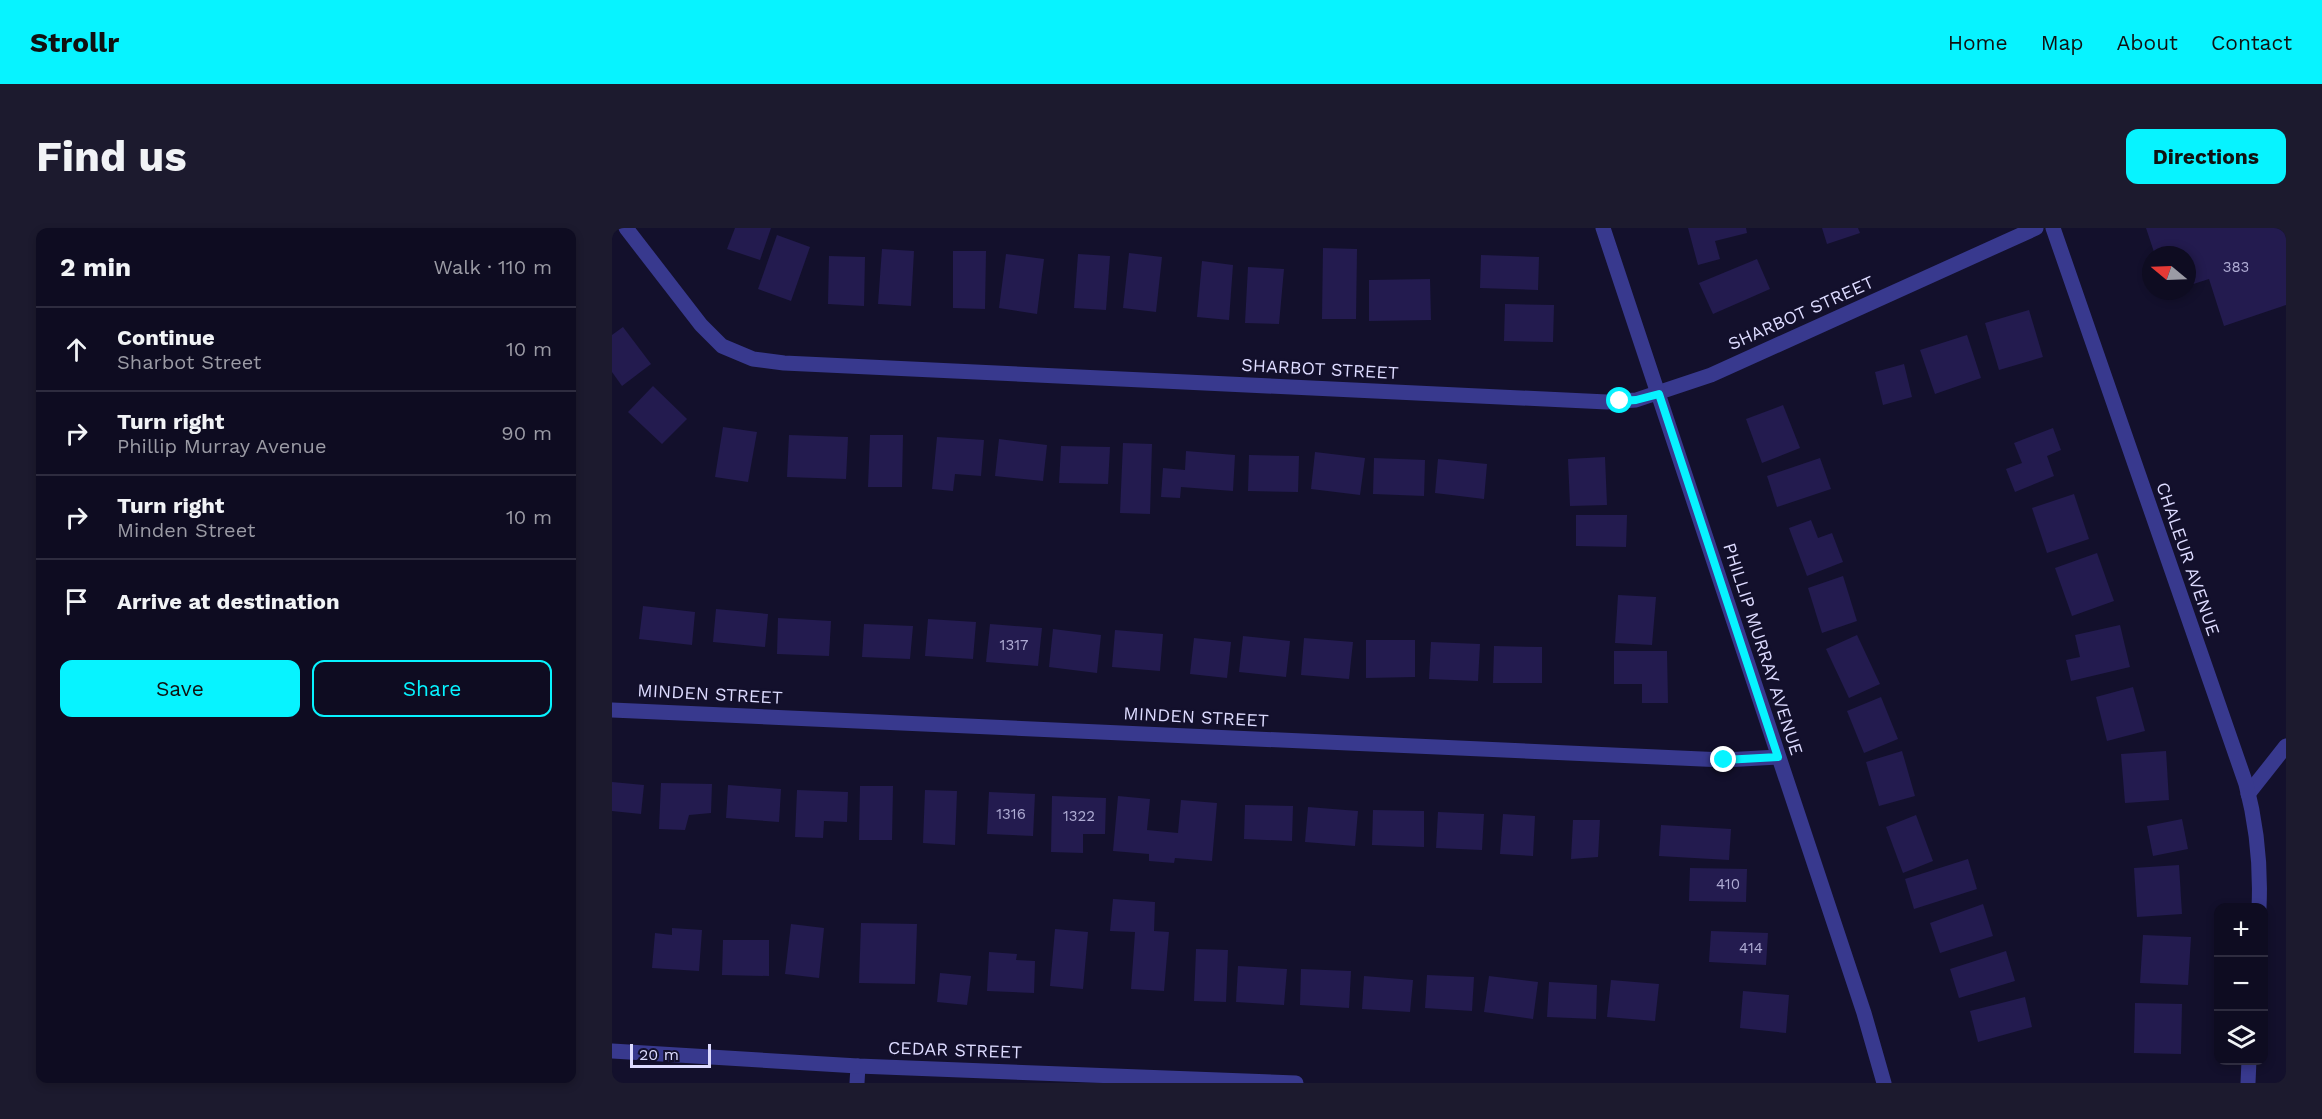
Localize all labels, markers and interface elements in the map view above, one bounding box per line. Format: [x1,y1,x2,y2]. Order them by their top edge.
text: Strollr [30,26,119,59]
text: Home [1948,30,2008,55]
text: Map [2041,30,2084,55]
text: About [2117,30,2178,55]
text: Contact [2211,30,2292,55]
button: Directions [2126,129,2286,184]
text: Find us [36,132,187,181]
north arrow [2142,246,2196,300]
text: 2 min [60,252,131,282]
text: Walk · 110 m [434,255,552,279]
house number: 383 [2223,258,2249,276]
street label: SHARBOT STREET [1725,271,1877,354]
text: Continue [117,325,215,350]
icon: ahead [60,333,93,366]
text: 10 m [506,337,552,361]
text: Sharbot Street [117,350,261,374]
street label: SHARBOT STREET [1241,354,1399,383]
route start [1606,387,1632,413]
text: Turn right [117,409,224,434]
icon: right [60,417,93,450]
text: 90 m [501,421,552,445]
text: Phillip Murray Avenue [117,434,326,458]
street label: CHALEUR AVENUE [2152,479,2225,638]
text: Turn right [117,493,224,518]
icon: right [60,501,93,534]
text: 10 m [506,505,552,529]
text: Minden Street [117,518,255,542]
street label: PHILLIP MURRAY AVENUE [1719,540,1808,758]
icon: arrive [60,585,93,618]
text: Arrive at destination [117,589,340,614]
house number: 1317 [1000,636,1028,654]
button: Save [60,660,300,717]
button: Share [312,660,552,717]
street label: MINDEN STREET [637,679,783,708]
street label: MINDEN STREET [1123,702,1269,731]
route end [1710,746,1736,772]
house number: 1316 [996,805,1026,823]
house number: 1322 [1063,807,1095,825]
house number: 410 [1716,875,1740,893]
map controls [2214,903,2268,1065]
button: + [2214,903,2268,957]
house number: 414 [1739,939,1763,957]
button: − [2214,957,2268,1011]
button: layers [2214,1011,2268,1065]
street label: CEDAR STREET [888,1037,1023,1062]
scale bar [630,1041,711,1068]
text: 20 m [639,1045,679,1064]

